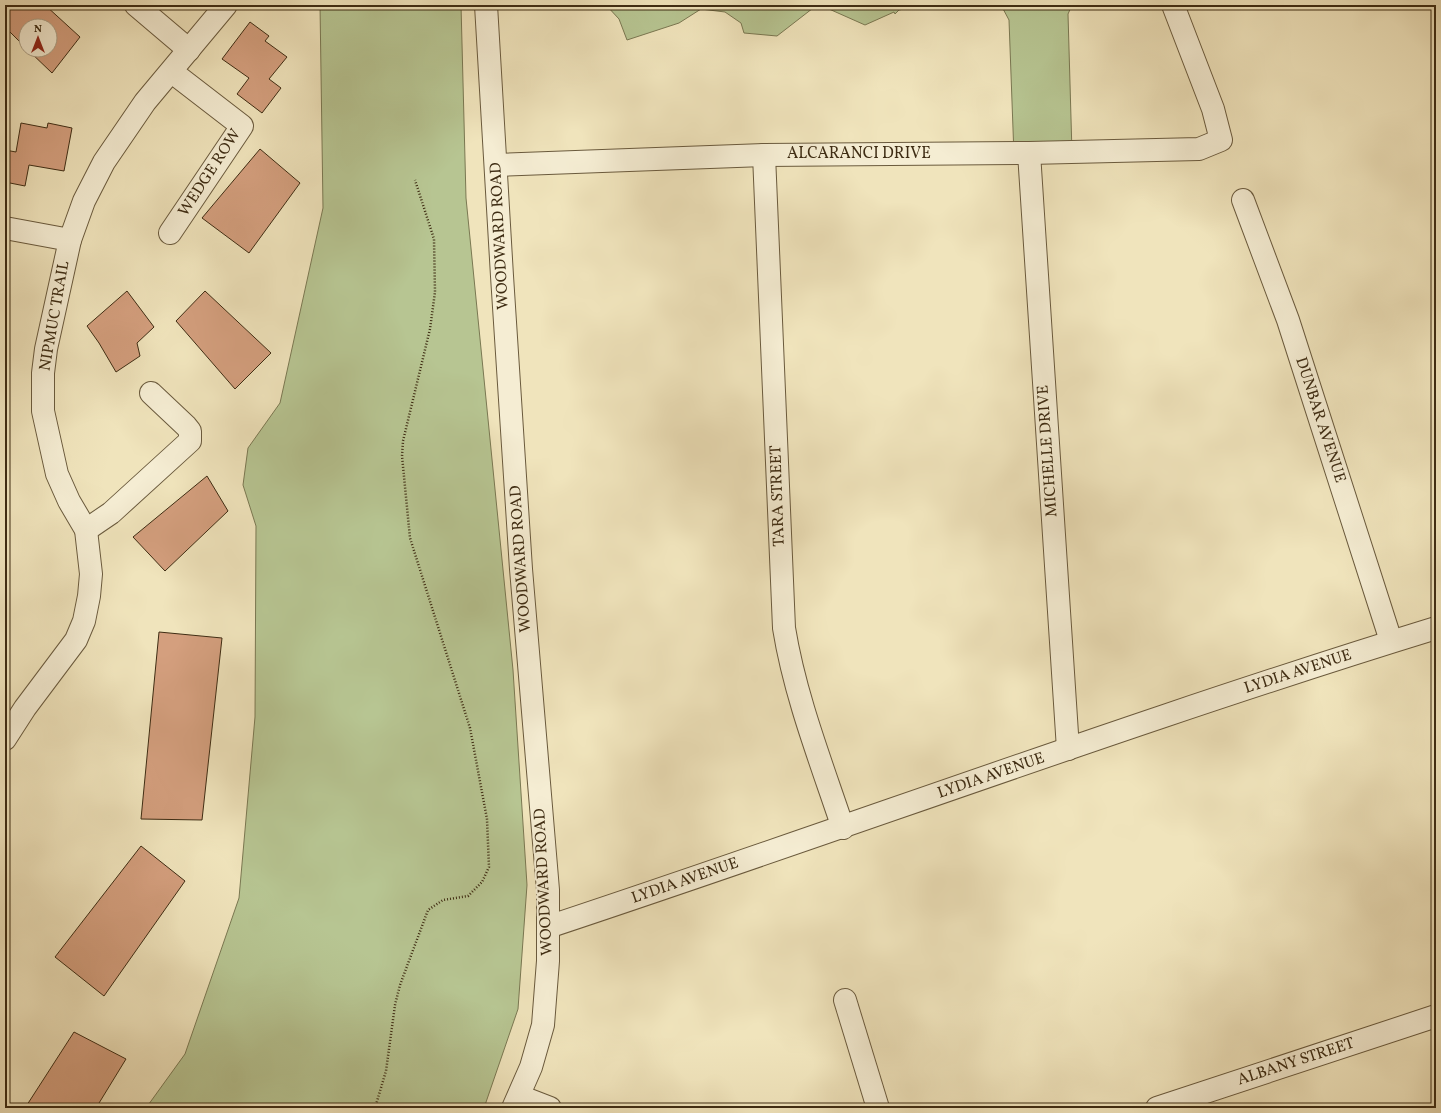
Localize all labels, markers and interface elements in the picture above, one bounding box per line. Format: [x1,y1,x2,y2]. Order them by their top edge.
north arrow [18,18,58,58]
text: N [34,22,42,37]
street label: WEDGE ROW [173,125,247,221]
street label: ALCARANCI DRIVE [787,143,931,165]
street label: WOODWARD ROAD [485,161,515,310]
street label: NIPMUC TRAIL [34,259,76,373]
street label: DUNBAR AVENUE [1289,354,1351,486]
street label: MICHELLE DRIVE [1032,384,1064,518]
street label: TARA STREET [765,445,791,547]
street label: WOODWARD ROAD [505,484,537,633]
street label: LYDIA AVENUE [1241,644,1355,700]
street label: LYDIA AVENUE [934,747,1048,805]
street label: WOODWARD ROAD [529,807,559,956]
street label: LYDIA AVENUE [628,852,742,910]
street label: ALBANY STREET [1235,1033,1357,1091]

